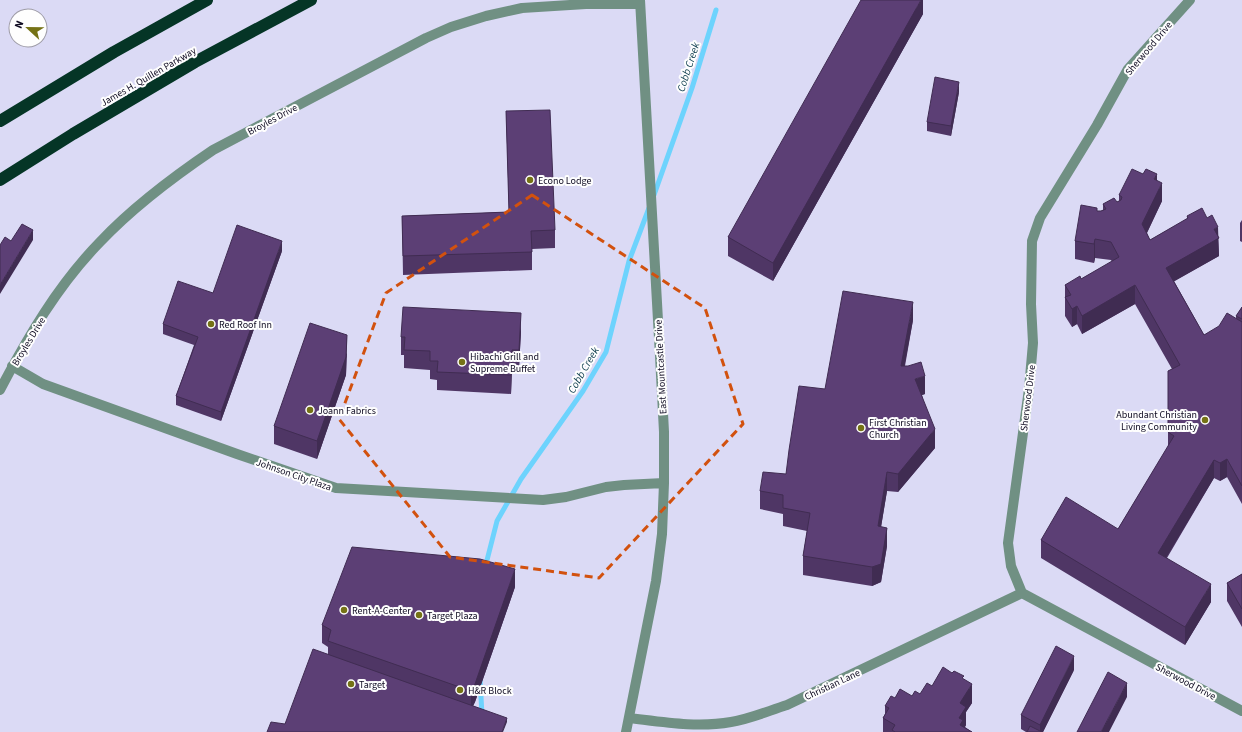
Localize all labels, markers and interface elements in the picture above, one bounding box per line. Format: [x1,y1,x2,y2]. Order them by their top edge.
north arrow [8,8,48,48]
text: N [11,18,28,31]
street label: Sherwood Drive [1122,19,1176,79]
water label: Cobb Creek [673,40,704,94]
street label: James H. Quillen Parkway [98,44,199,110]
street label: Broyles Drive [245,101,300,139]
place label: Econo Lodge [538,174,591,188]
marker: Econo Lodge [525,175,535,185]
street label: Broyles Drive [9,314,49,369]
place label: Red Roof Inn [219,318,272,332]
marker: Red Roof Inn [206,319,216,329]
street label: East Mountcastle Drive [652,319,670,415]
water label: Cobb Creek [564,344,603,396]
place label: Hibachi Grill and Supreme Buffet [470,350,539,376]
marker: Hibachi Grill and Supreme Buffet [457,357,467,367]
street label: Sherwood Drive [1017,364,1039,432]
place label: Joann Fabrics [318,404,376,418]
marker: Joann Fabrics [305,405,315,415]
place label: Abundant Christian Living Community [1116,408,1197,434]
marker: Abundant Christian Living Community [1200,415,1210,425]
place label: First Christian Church [869,416,927,442]
marker: First Christian Church [856,423,866,433]
street label: Johnson City Plaza [254,456,333,494]
place label: Rent-A-Center [352,604,411,618]
marker: Rent-A-Center [339,605,349,615]
place label: Target Plaza [427,609,478,623]
marker: Target Plaza [414,610,424,620]
street label: Sherwood Drive [1153,660,1218,704]
street label: Christian Lane [802,666,862,704]
place label: Target [359,678,386,692]
marker: Target [346,679,356,689]
place label: H&R Block [468,684,512,698]
marker: H&R Block [455,685,465,695]

